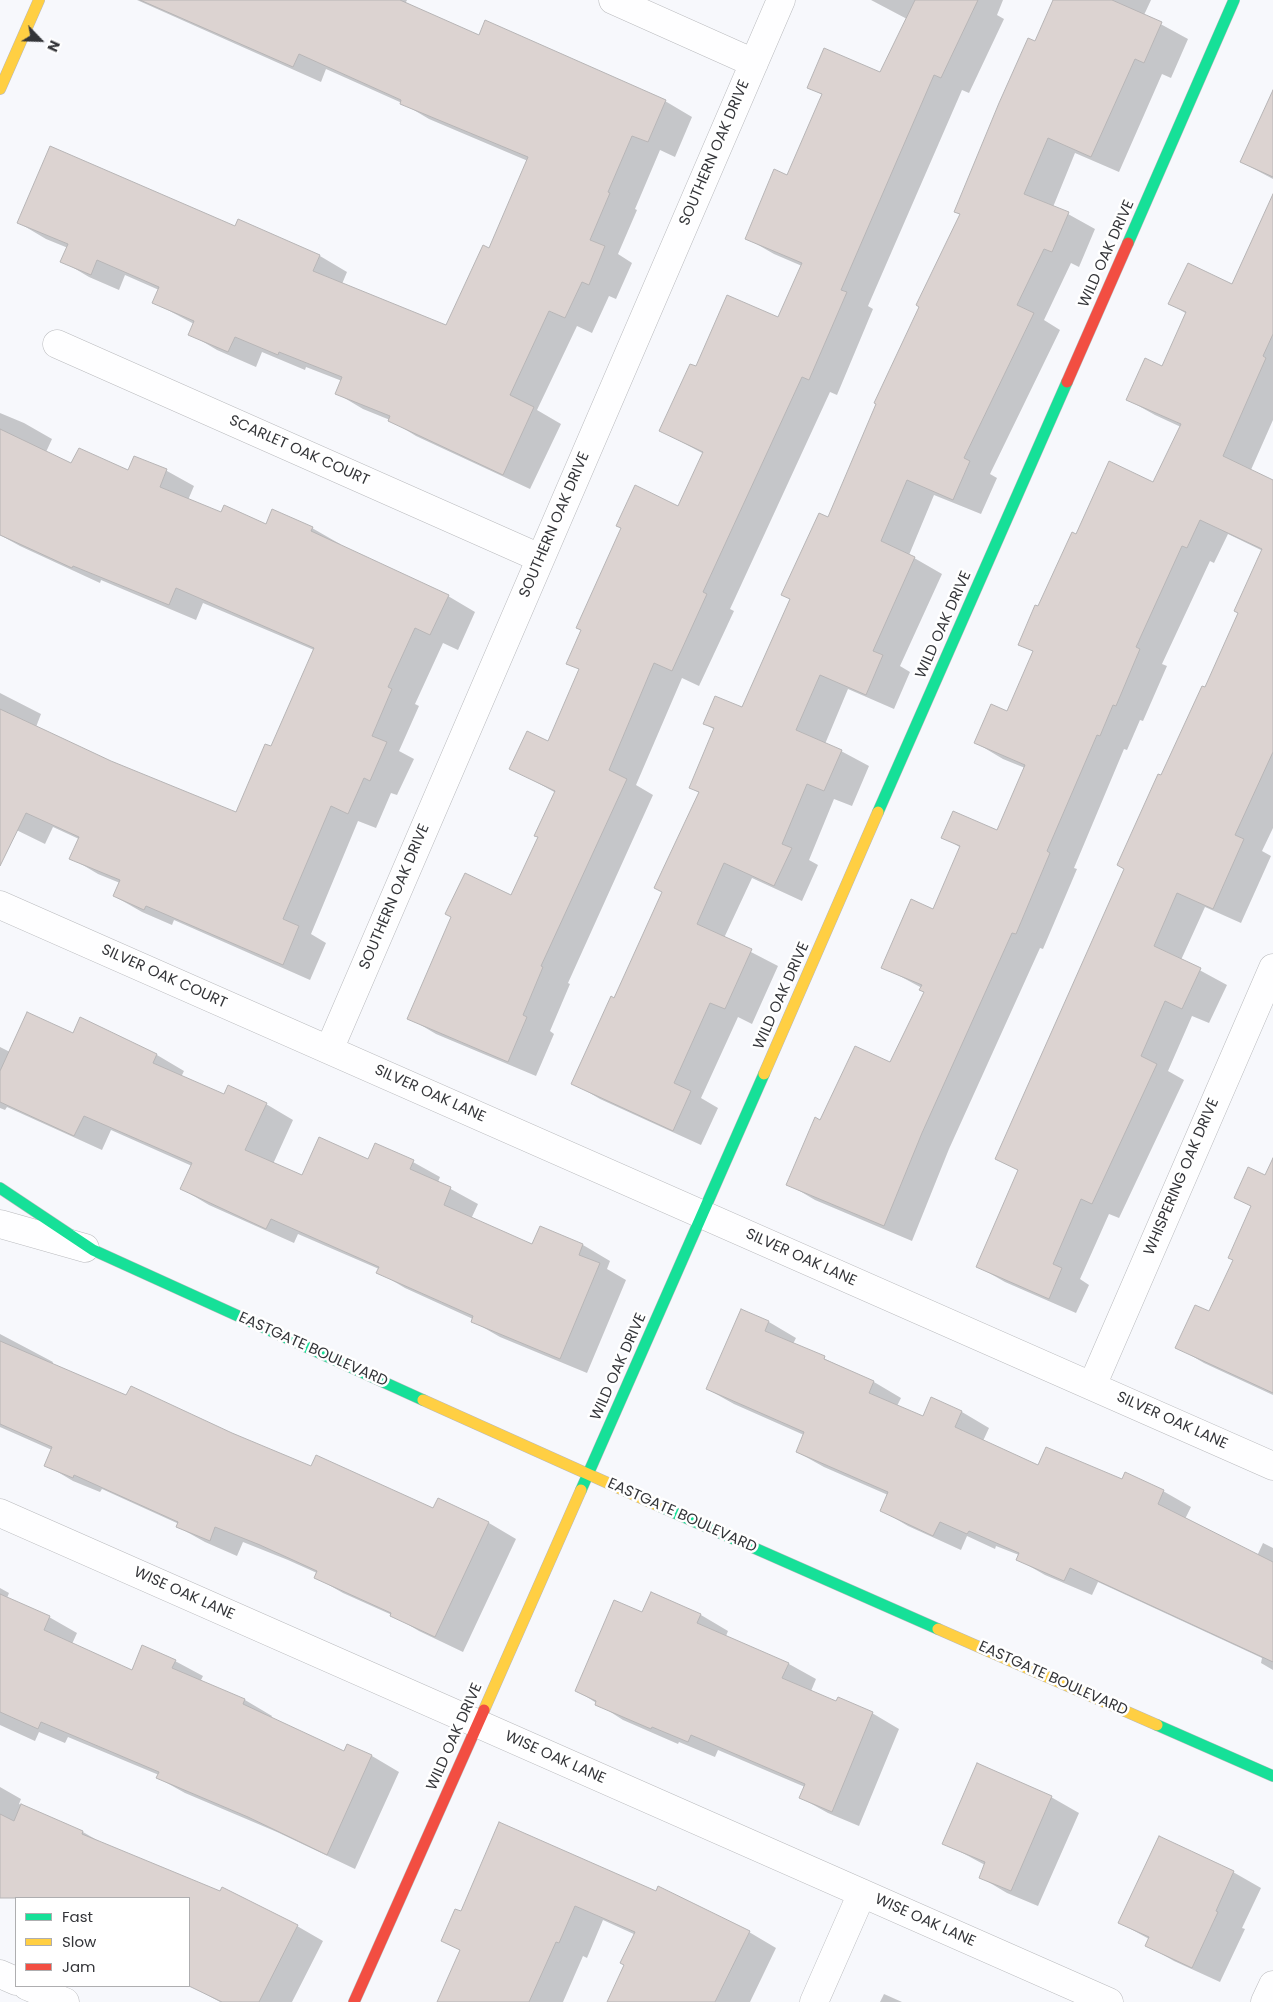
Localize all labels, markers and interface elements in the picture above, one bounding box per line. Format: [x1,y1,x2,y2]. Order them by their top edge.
north arrow [15,15,65,65]
text: N [42,37,65,55]
street label: SOUTHERN OAK DRIVE [676,77,754,229]
street label: WILD OAK DRIVE [1075,198,1139,310]
street label: SCARLET OAK COURT [226,412,372,490]
street label: SOUTHERN OAK DRIVE [516,449,594,601]
street label: WILD OAK DRIVE [912,569,976,681]
street label: SOUTHERN OAK DRIVE [356,821,434,973]
street label: WILD OAK DRIVE [750,940,814,1052]
street label: SILVER OAK COURT [98,941,230,1013]
street label: SILVER OAK LANE [372,1061,488,1127]
street label: WHISPERING OAK DRIVE [1141,1096,1223,1258]
street label: SILVER OAK LANE [743,1225,859,1291]
street label: EASTGATE BOULEVARD [236,1309,390,1391]
street label: WILD OAK DRIVE [587,1311,651,1423]
street label: SILVER OAK LANE [1114,1388,1230,1454]
street label: EASTGATE BOULEVARD [605,1475,759,1557]
street label: WISE OAK LANE [131,1564,237,1624]
street label: EASTGATE BOULEVARD [976,1638,1130,1720]
street label: WILD OAK DRIVE [423,1681,487,1793]
street label: WISE OAK LANE [502,1728,608,1788]
street label: WISE OAK LANE [872,1891,978,1951]
legend [15,1897,190,1987]
text: Fast [62,1906,93,1927]
text: Slow [62,1931,96,1952]
text: Jam [62,1956,96,1977]

